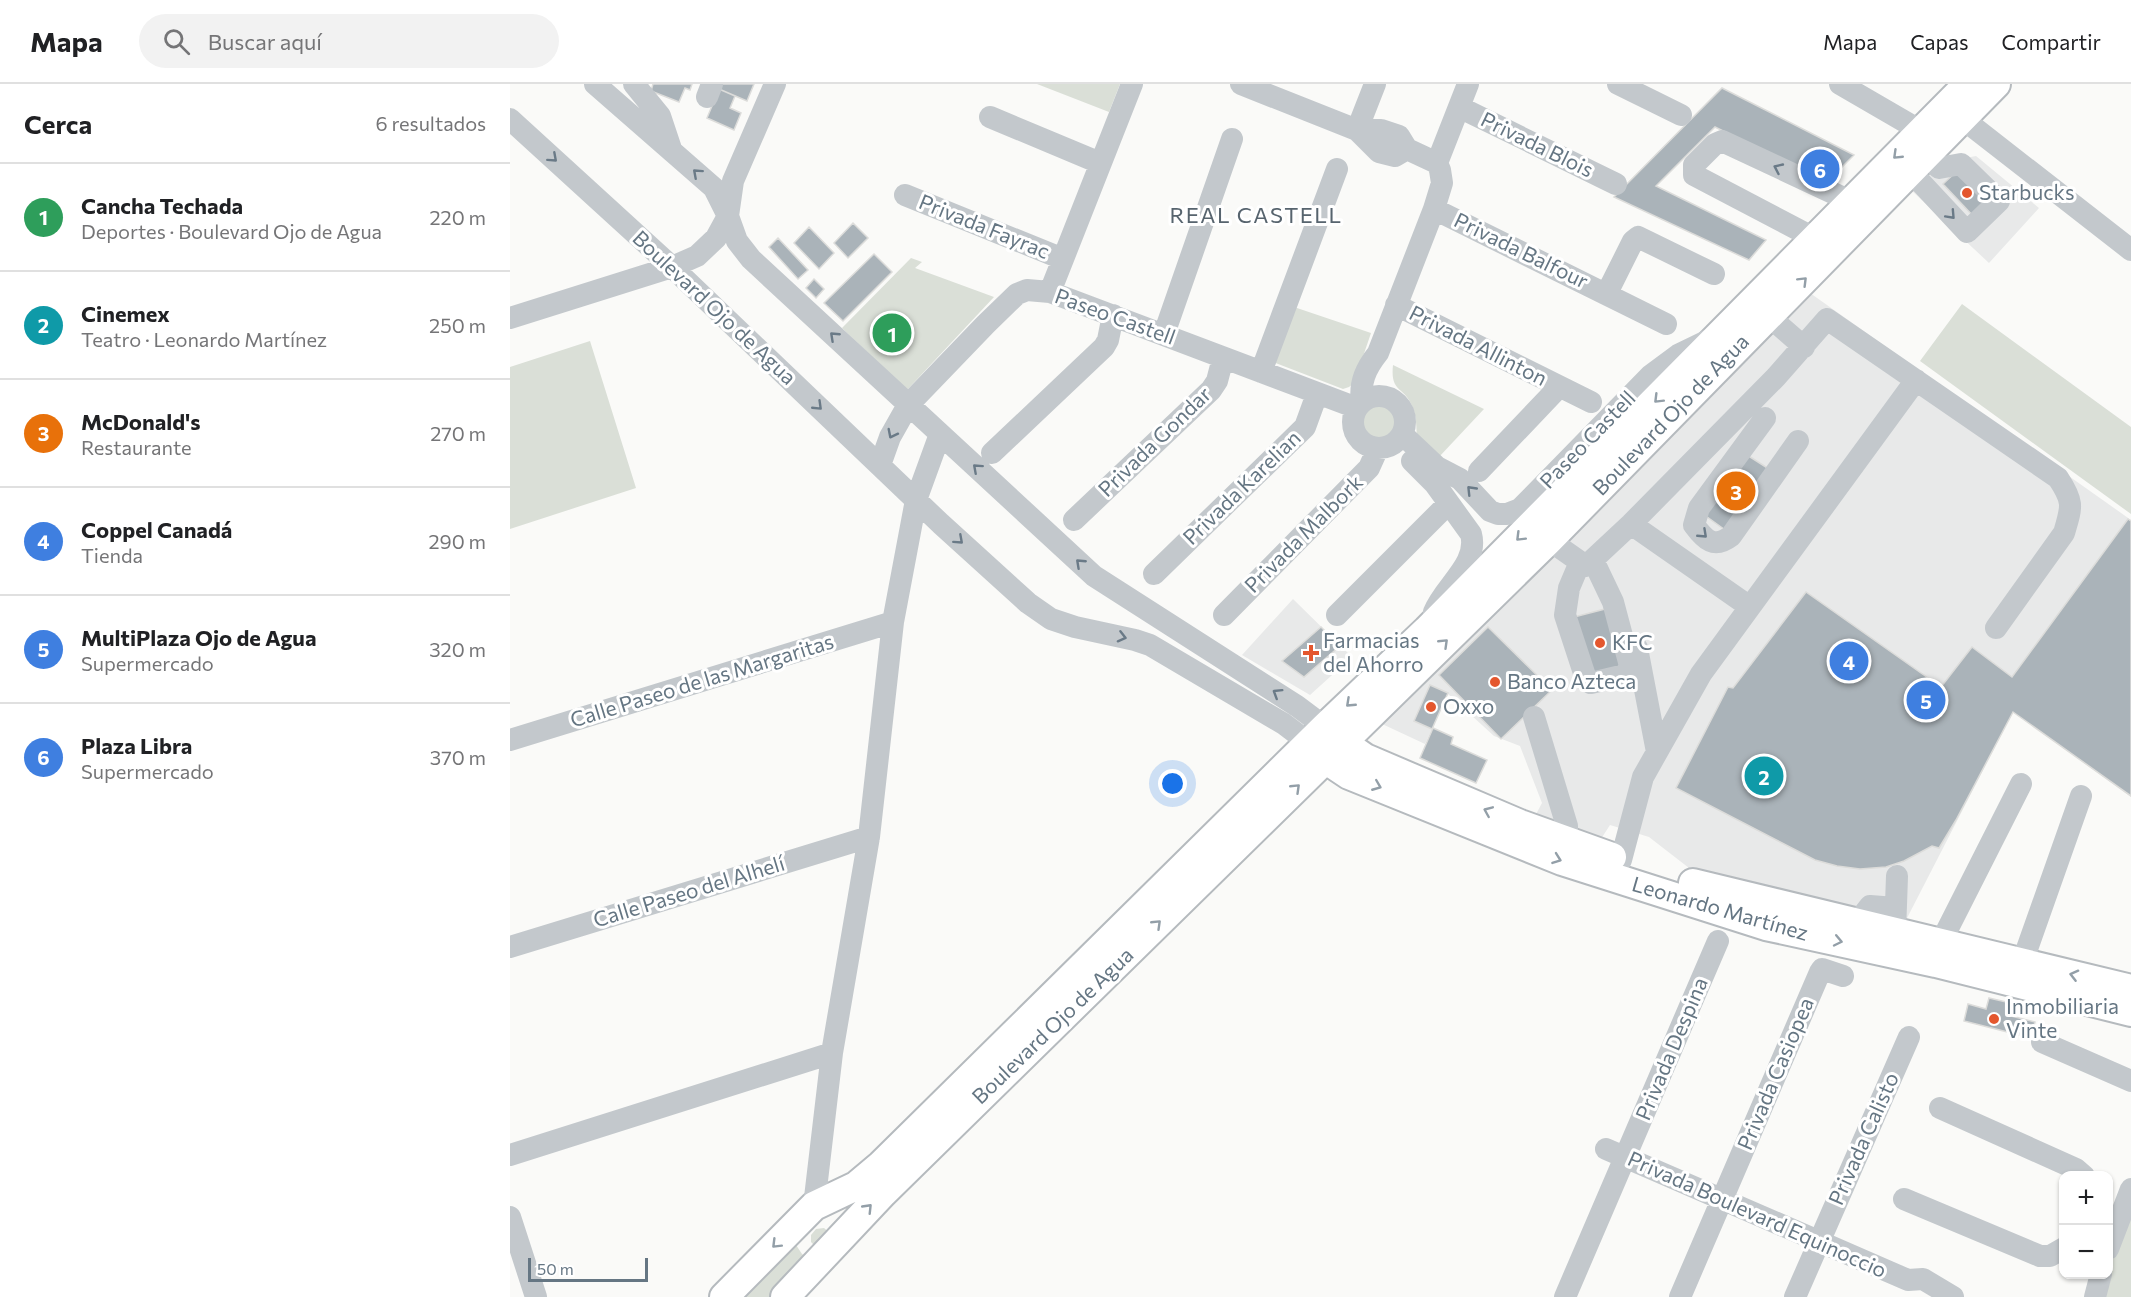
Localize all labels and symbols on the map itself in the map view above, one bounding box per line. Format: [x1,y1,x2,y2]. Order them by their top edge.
street label: Privada Blois [1477,106,1598,182]
pin: 6 [1800,146,1840,191]
one-way arrow [1894,148,1904,159]
one-way arrow [546,151,557,162]
one-way arrow [1773,163,1784,175]
one-way arrow [694,169,704,180]
place label: Starbucks [1979,179,2075,204]
marker: Starbucks [1960,186,1974,200]
street label: Privada Fayrac [916,188,1053,263]
district label: REAL CASTELL [1169,201,1343,228]
street label: Privada Balfour [1451,206,1593,293]
one-way arrow [1943,207,1954,218]
street label: Boulevard Ojo de Agua [628,225,802,389]
one-way arrow [1795,277,1806,288]
street label: Paseo Castell [1052,282,1179,349]
street label: Privada Allinton [1406,299,1552,390]
pin: 1 [872,310,911,356]
street label: Boulevard Ojo de Agua [1587,328,1753,500]
one-way arrow [830,332,841,343]
street label: Privada Gondar [1092,381,1216,501]
street label: Paseo Castell [1534,385,1640,493]
one-way arrow [1654,392,1664,403]
one-way arrow [812,399,822,410]
street label: Privada Karelian [1177,425,1305,549]
one-way arrow [888,428,899,439]
one-way arrow [974,464,984,475]
pin: 3 [1716,468,1756,514]
street label: Privada Malbork [1239,469,1367,597]
one-way arrow [1467,486,1478,496]
one-way arrow [1696,527,1706,538]
one-way arrow [1516,530,1526,541]
one-way arrow [952,533,963,544]
one-way arrow [1076,559,1087,570]
place label: Farmacias del Ahorro [1323,627,1424,676]
street label: Calle Paseo de las Margaritas [567,628,836,732]
one-way arrow [1117,629,1127,642]
place label: KFC [1612,629,1653,654]
marker: KFC [1593,636,1607,650]
pin: 4 [1830,638,1868,684]
one-way arrow [1436,639,1447,650]
marker: Farmacias del Ahorro [1304,646,1318,660]
place label: Banco Azteca [1507,668,1636,693]
marker: Banco Azteca [1488,675,1502,689]
pin: 5 [1906,678,1946,722]
one-way arrow [1273,689,1283,701]
place label: Oxxo [1443,693,1494,718]
one-way arrow [1347,695,1358,706]
marker: Oxxo [1424,700,1438,714]
pin: 2 [1744,754,1784,798]
your location [1158,769,1187,798]
one-way arrow [1370,779,1381,791]
one-way arrow [1289,784,1300,795]
one-way arrow [1483,806,1494,818]
street label: Calle Paseo del Alhelí [590,849,788,932]
one-way arrow [1551,852,1562,864]
street label: Leonardo Martínez [1629,870,1811,945]
one-way arrow [1150,920,1160,931]
one-way arrow [1832,934,1842,947]
street label: Boulevard Ojo de Agua [966,942,1138,1108]
one-way arrow [2069,970,2079,983]
street label: Privada Despina [1629,973,1712,1124]
place label: Inmobiliaria Vinte [2006,993,2119,1042]
street label: Privada Casiopea [1731,994,1818,1153]
marker: Inmobiliaria Vinte [1987,1012,2001,1026]
street label: Privada Calisto [1822,1068,1903,1208]
street label: Privada Boulevard Equinoccio [1624,1145,1891,1282]
one-way arrow [861,1205,872,1215]
one-way arrow [772,1238,783,1248]
scale bar [528,1255,648,1282]

